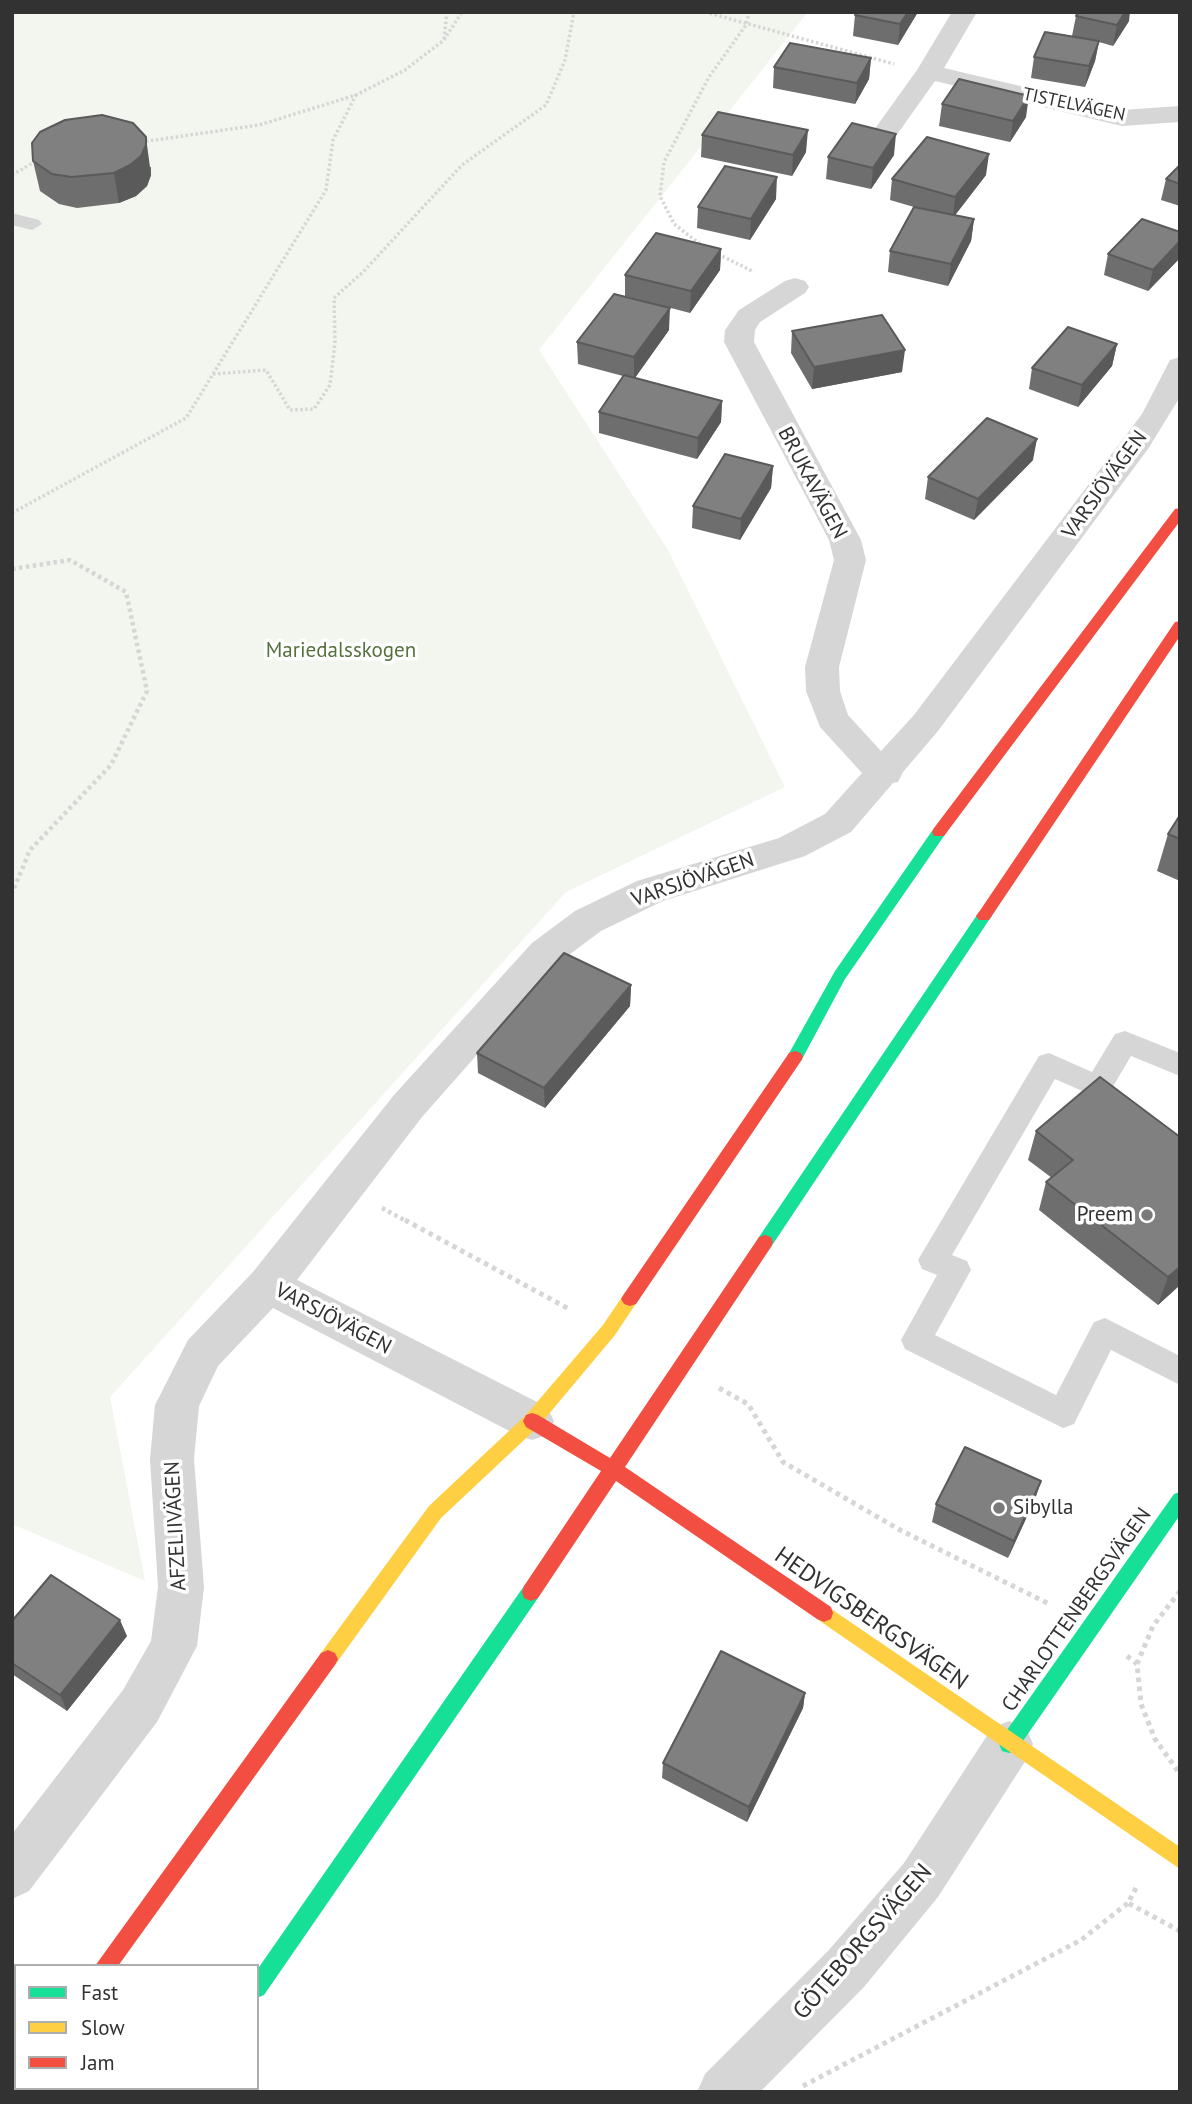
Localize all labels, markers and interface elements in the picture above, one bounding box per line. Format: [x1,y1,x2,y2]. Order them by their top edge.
street label: TISTELVÄGEN [1021,84,1127,126]
street label: BRUKAVÄGEN [772,423,852,543]
street label: VARSJÖVÄGEN [1057,426,1153,544]
park label: Mariedalsskogen [266,638,416,664]
street label: VARSJÖVÄGEN [628,847,758,913]
place label: Preem [1077,1202,1133,1228]
marker: Preem [1139,1207,1155,1223]
street label: VARSJÖVÄGEN [271,1278,395,1360]
street label: AFZELIIVÄGEN [160,1460,192,1592]
place label: Sibylla [1013,1495,1073,1521]
marker: Sibylla [991,1500,1007,1516]
street label: CHARLOTTENBERGSVÄGEN [997,1503,1157,1717]
street label: HEDVIGSBERGSVÄGEN [769,1541,973,1697]
street label: GÖTEBORGSVÄGEN [788,1858,938,2026]
legend [14,1964,259,2090]
text: Fast [81,1979,118,2006]
text: Slow [81,2014,125,2041]
text: Jam [81,2049,115,2076]

